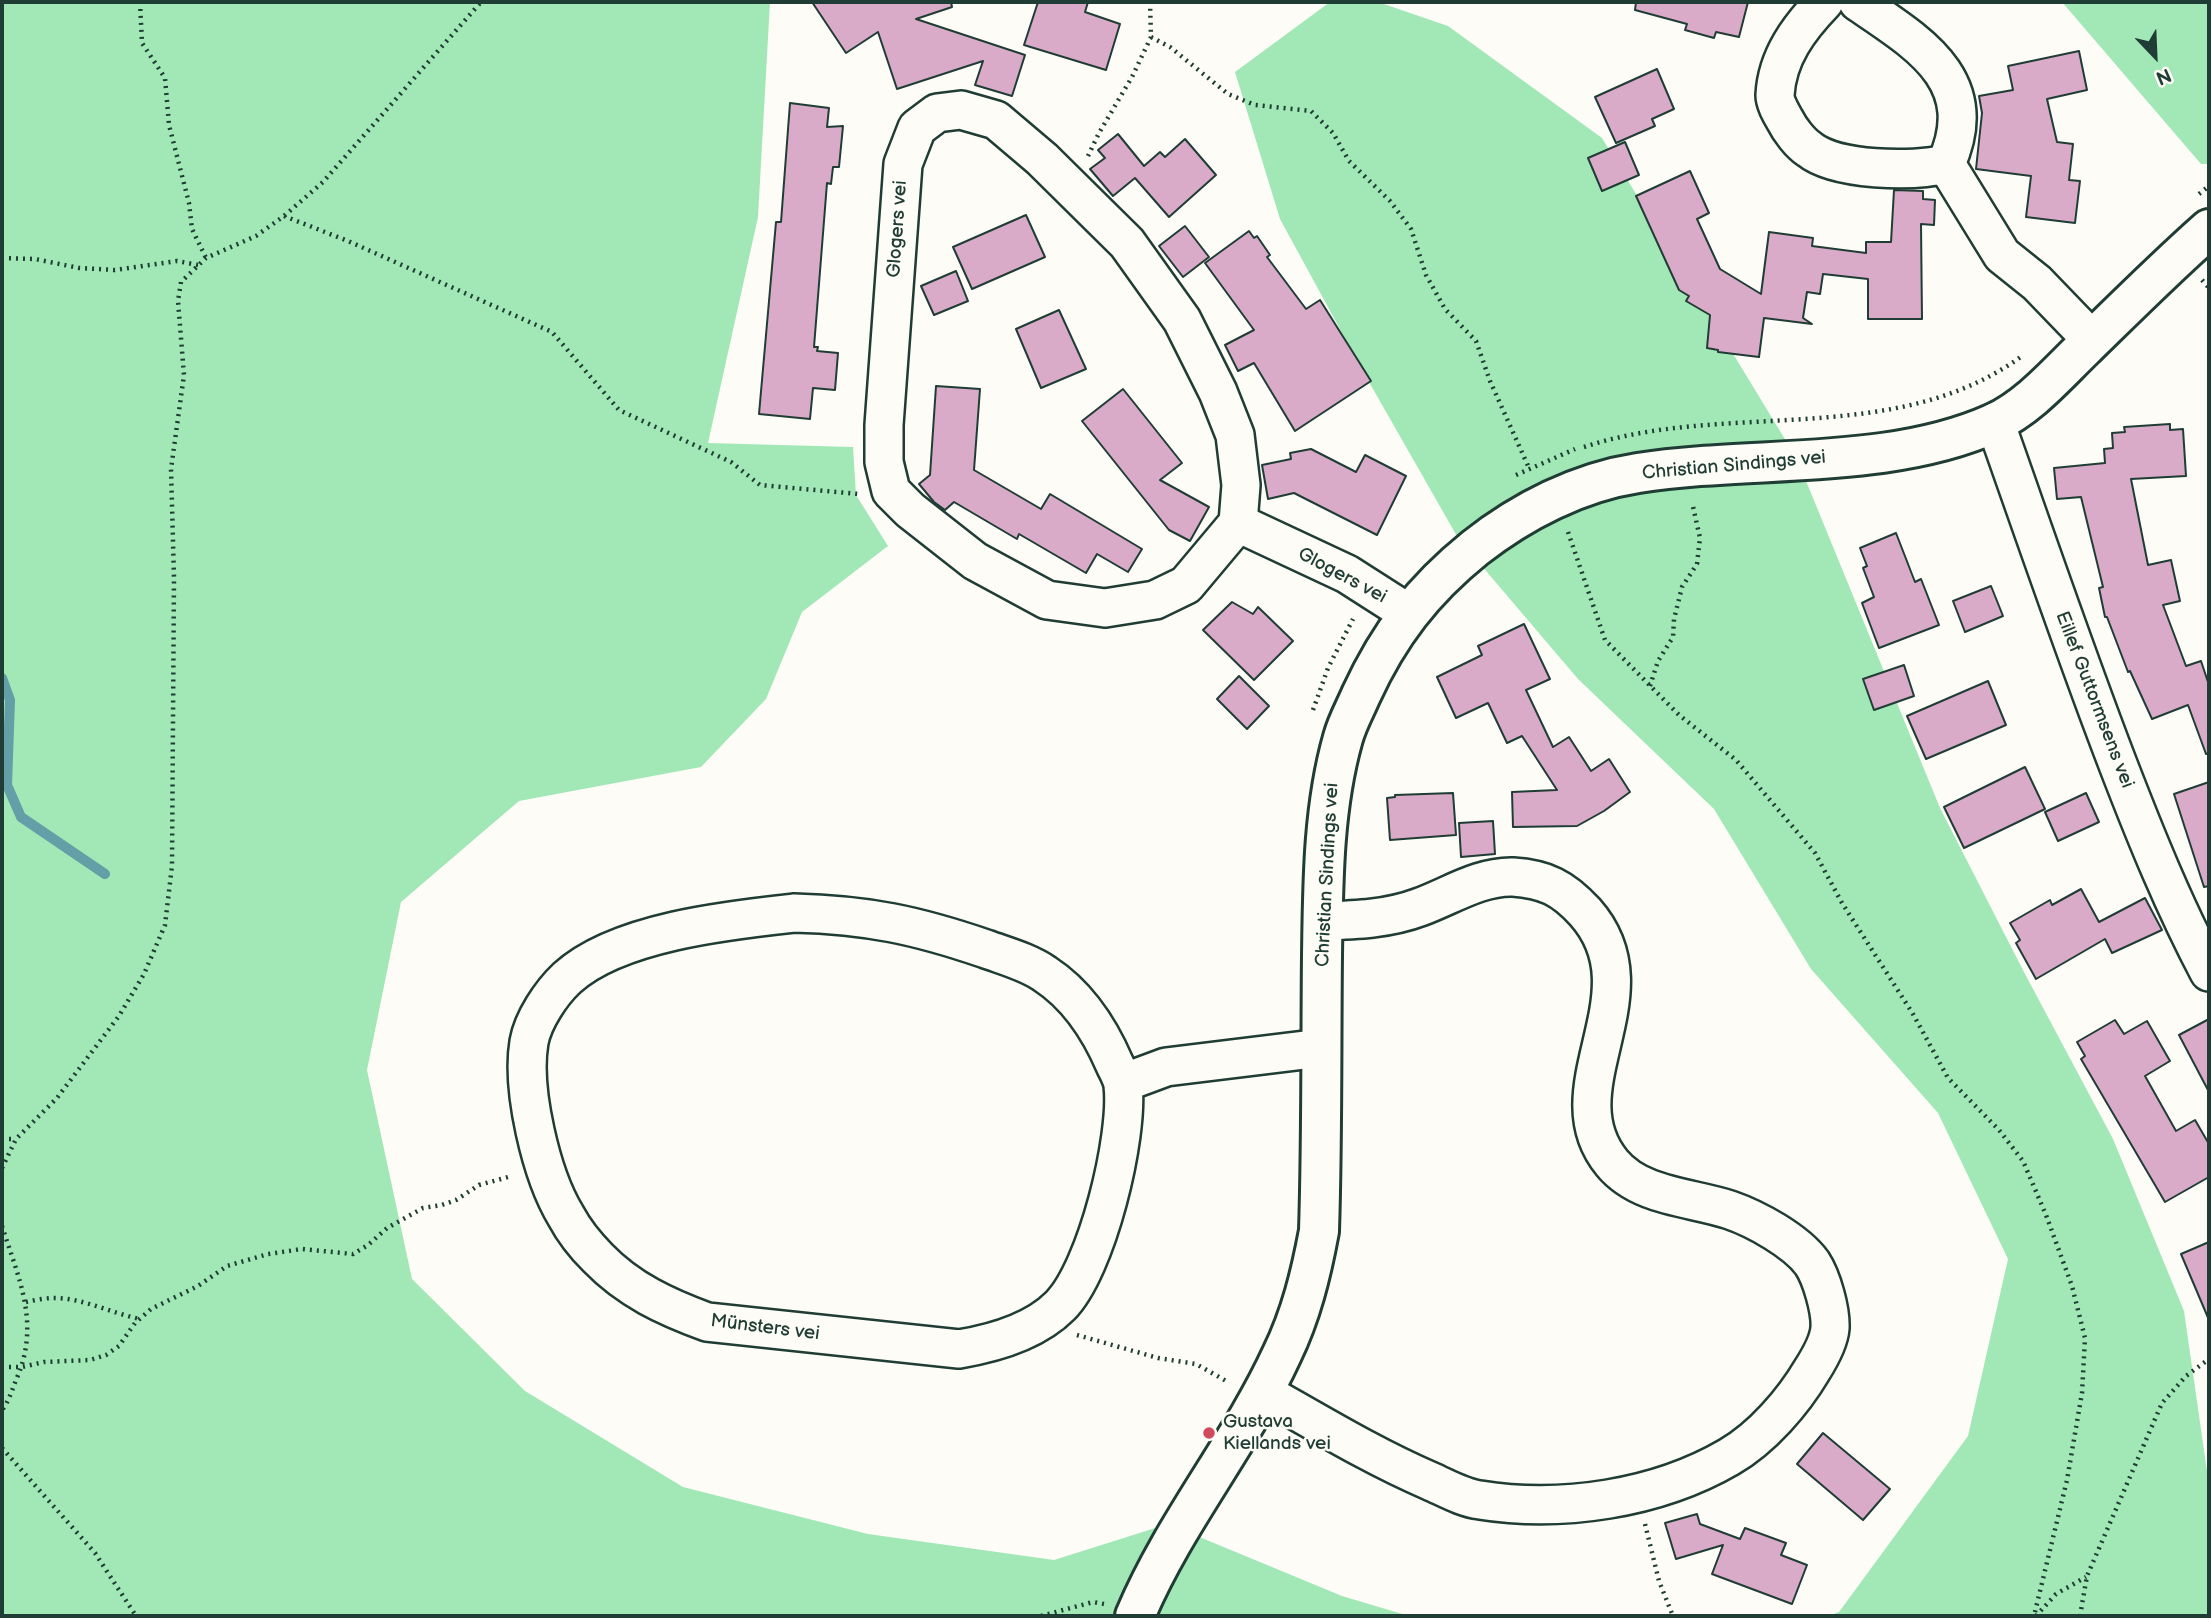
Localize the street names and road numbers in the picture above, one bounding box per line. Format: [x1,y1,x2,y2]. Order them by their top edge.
street label: Glogers vei [883,180,913,278]
street label: Christian Sindings vei [1641,447,1827,485]
street label: Glogers vei [1294,543,1390,609]
street label: Eillef Guttormsens vei [2050,608,2138,792]
street label: Christian Sindings vei [1312,782,1344,968]
street label: Münsters vei [709,1310,821,1346]

